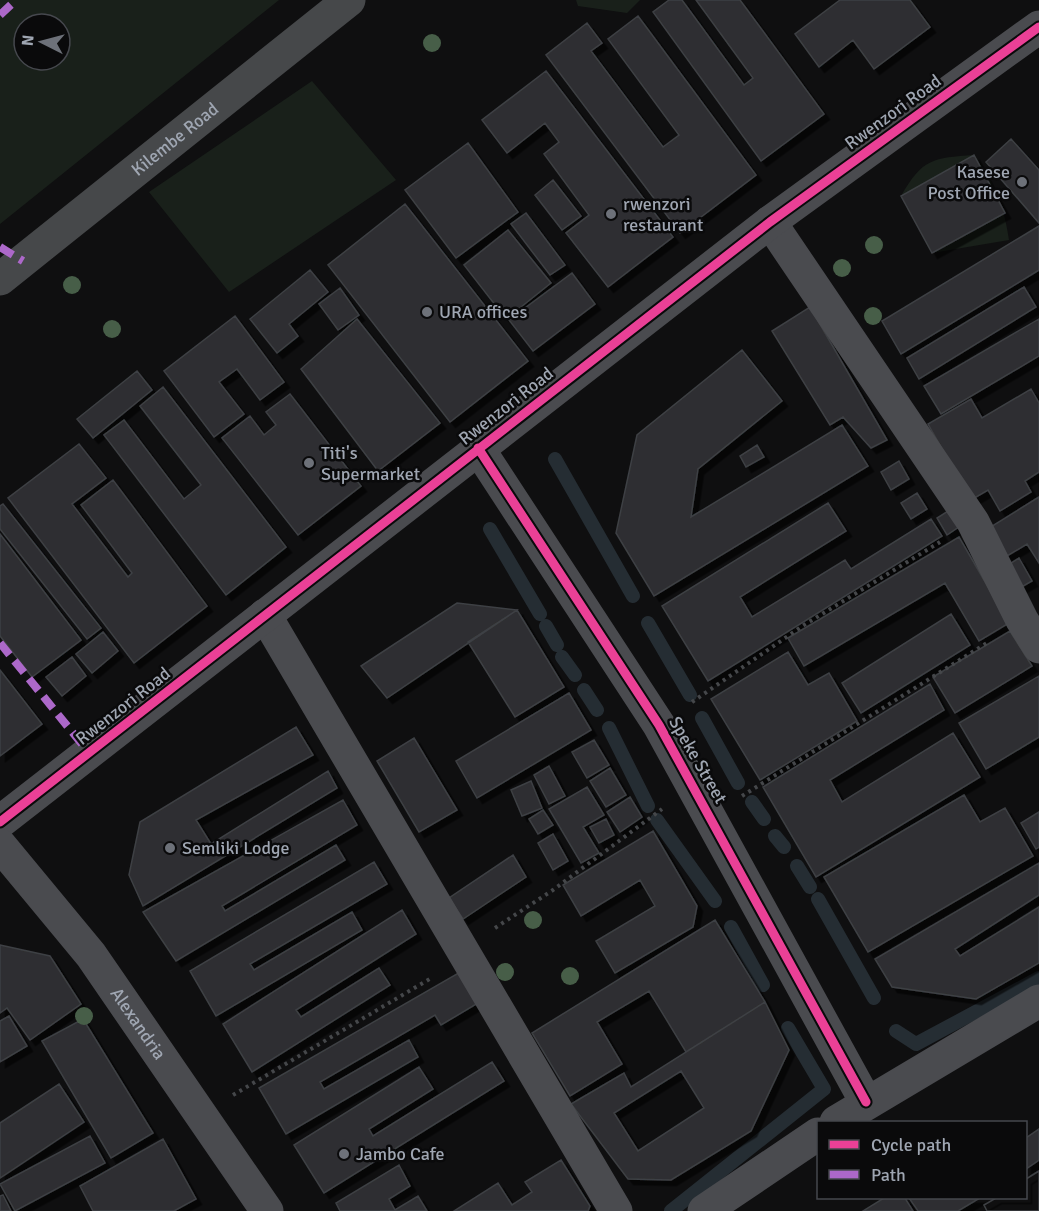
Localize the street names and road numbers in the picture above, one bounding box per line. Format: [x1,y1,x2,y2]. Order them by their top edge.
street label: Rwenzori Road [840,70,946,154]
street label: Kilembe Road [127,98,223,181]
street label: Rwenzori Road [454,362,558,450]
street label: Rwenzori Road [71,662,175,750]
street label: Speke Street [664,712,732,808]
street label: Alexandria [106,983,171,1064]

